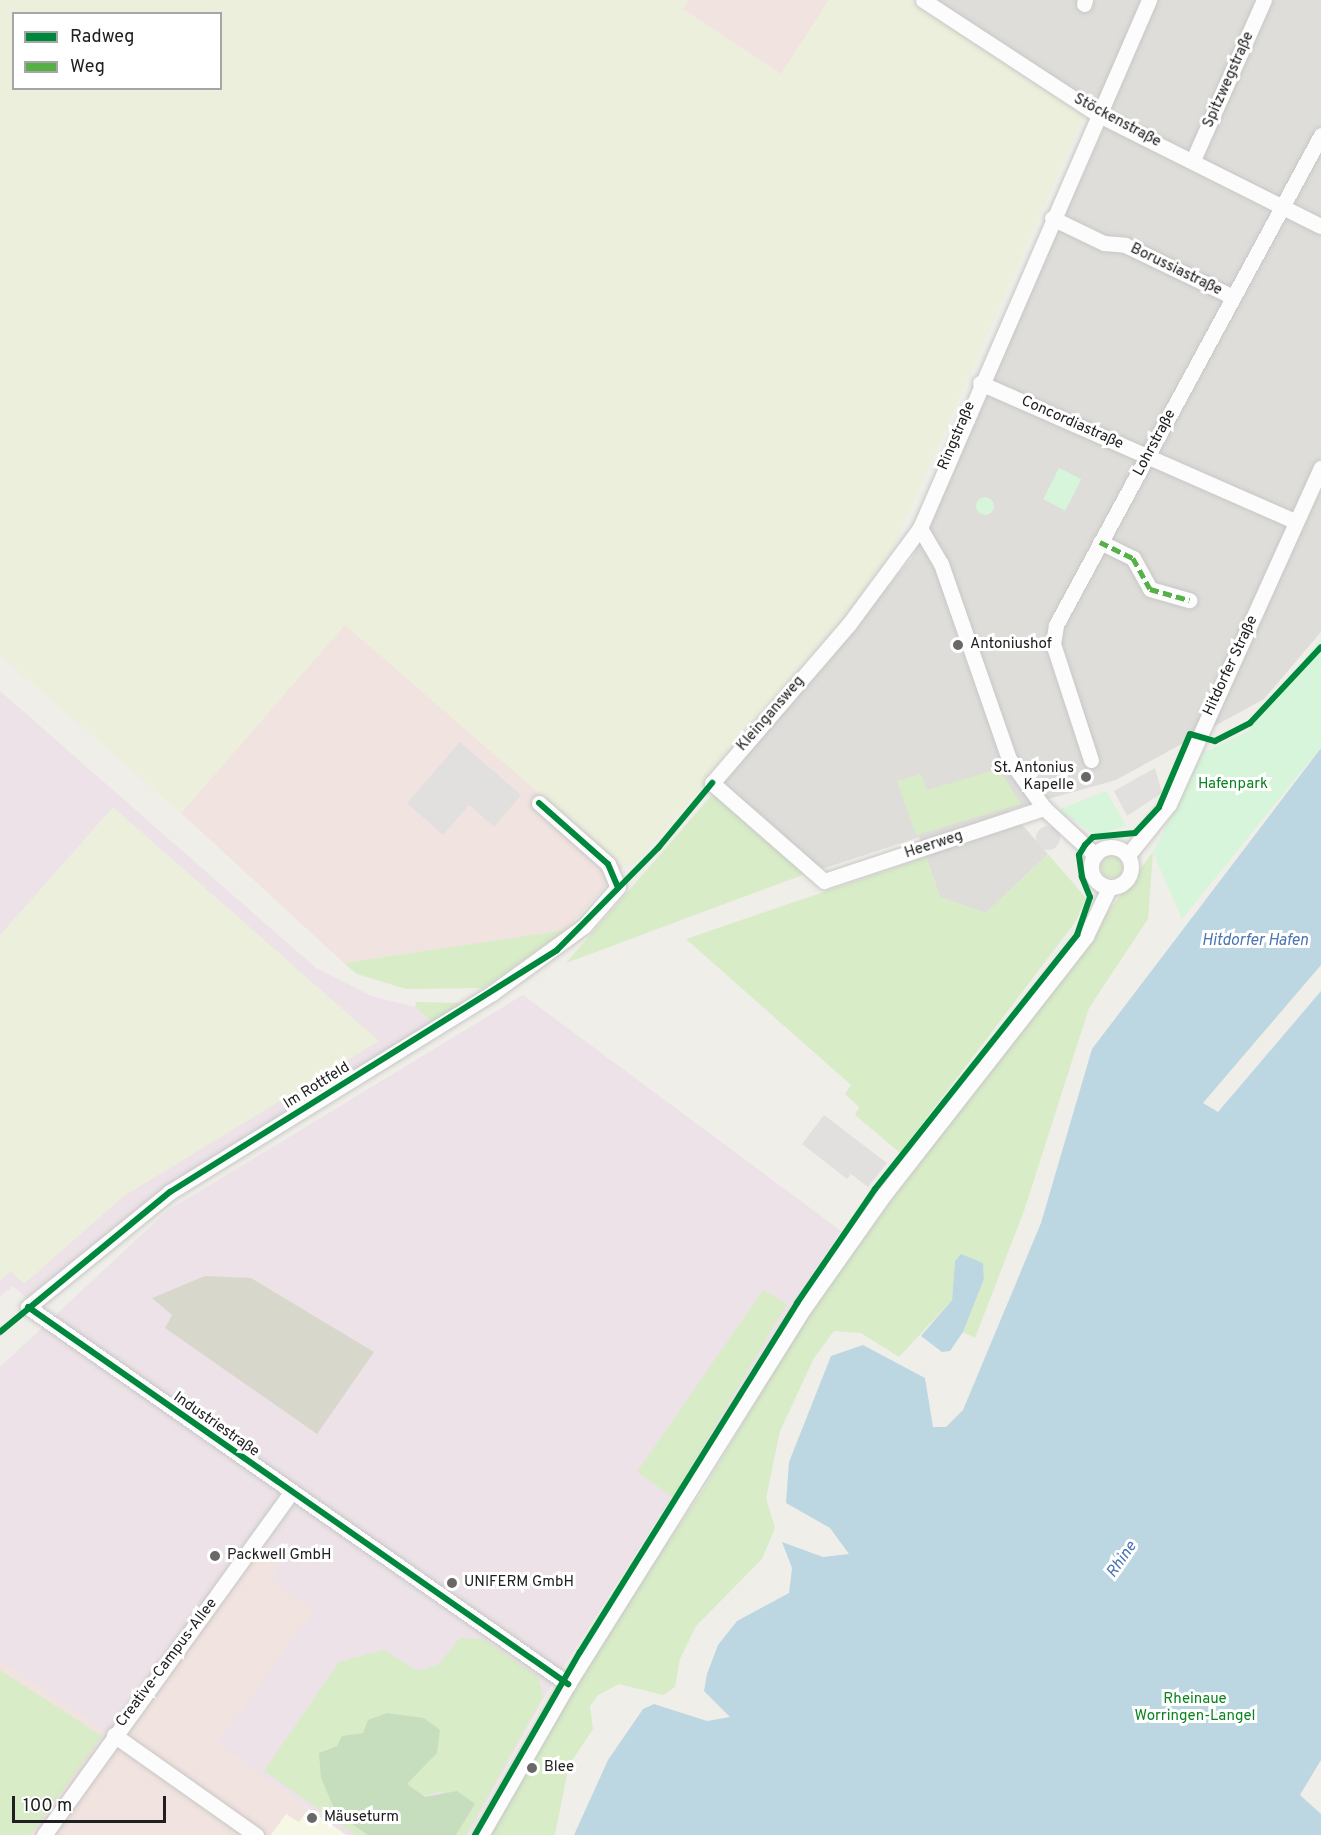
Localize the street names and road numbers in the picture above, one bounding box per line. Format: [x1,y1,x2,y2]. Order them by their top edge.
street label: Spitzwegstraße [1200,29,1258,131]
street label: Stöckenstraße [1070,90,1164,152]
street label: Borussiastraße [1127,240,1225,300]
street label: Concordiastraße [1018,392,1126,454]
street label: Ringstraße [935,399,979,473]
street label: Lohrstraße [1130,407,1180,479]
street label: Hitdorfer Straße [1200,613,1262,719]
street label: Kleingansweg [733,673,809,755]
street label: Heerweg [903,827,965,863]
street label: Im Rottfeld [281,1059,353,1113]
street label: Industriestraße [169,1389,263,1461]
street label: Creative-Campus-Allee [113,1595,221,1731]

